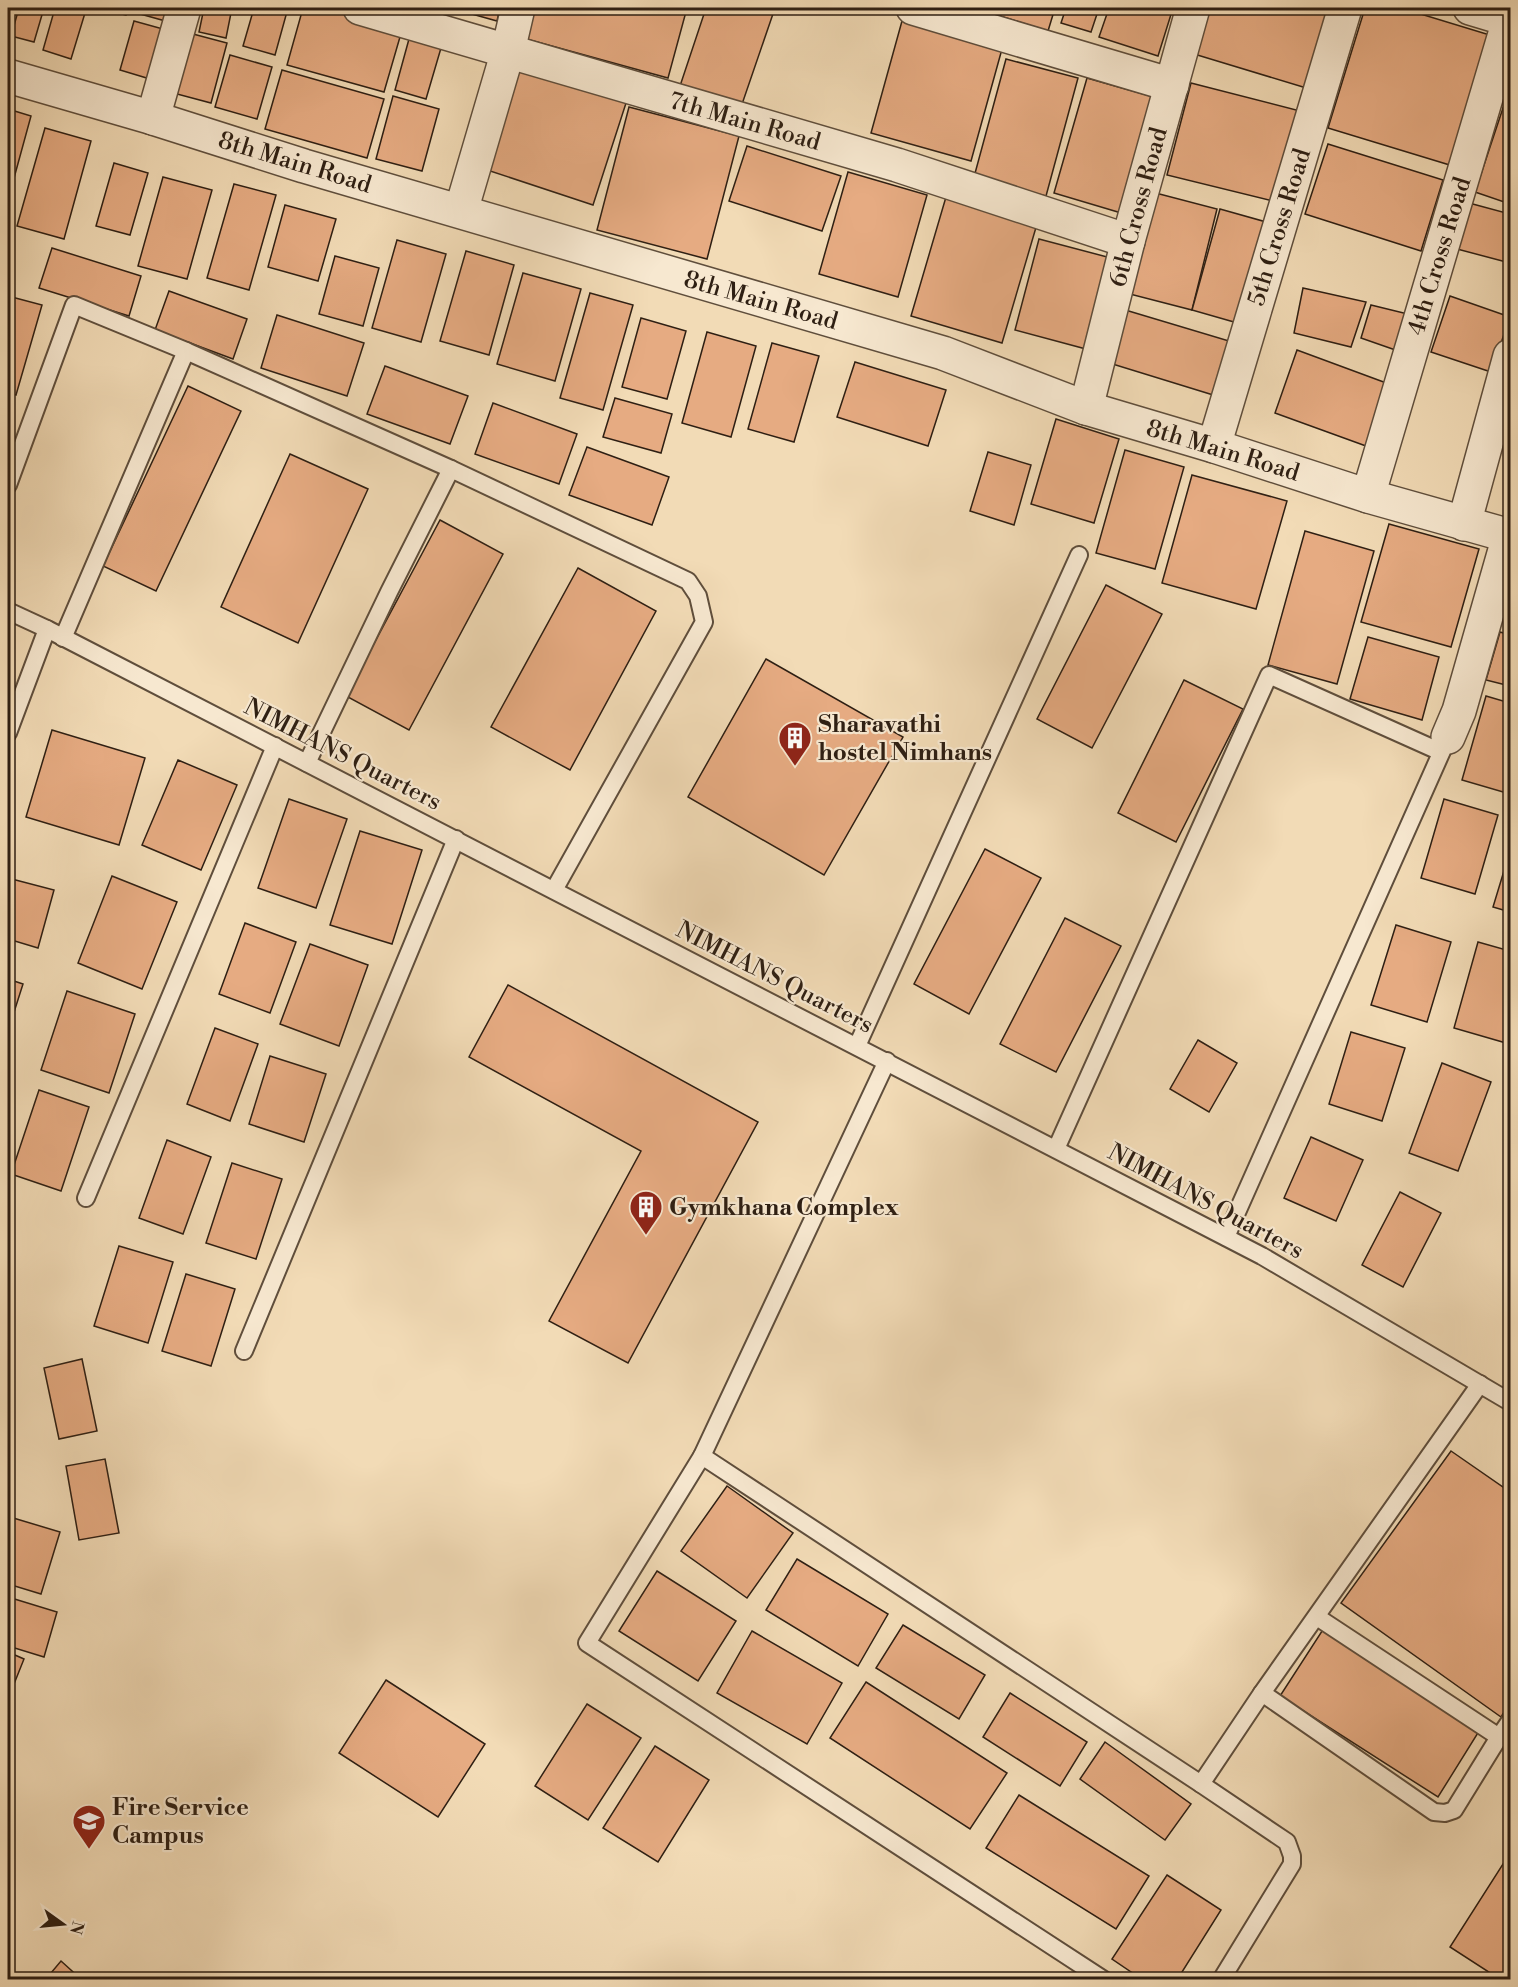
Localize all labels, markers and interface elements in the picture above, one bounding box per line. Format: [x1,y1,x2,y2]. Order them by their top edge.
street label: 7th Main Road [665,86,824,158]
street label: 6th Cross Road [1103,124,1175,290]
street label: 8th Main Road [214,125,375,201]
street label: 5th Cross Road [1242,145,1318,310]
street label: 4th Cross Road [1402,173,1478,339]
street label: 8th Main Road [680,265,842,337]
street label: 8th Main Road [1142,413,1303,489]
street label: NIMHANS Quarters [239,692,446,818]
place label: Sharavathi hostel Nimhans [818,710,992,768]
building icon: Sharavathi hostel Nimhans [777,720,813,767]
street label: NIMHANS Quarters [671,915,878,1041]
street label: NIMHANS Quarters [1103,1138,1309,1266]
building icon: Gymkhana Complex [628,1189,664,1236]
place label: Gymkhana Complex [669,1193,899,1223]
place label: Fire Service Campus [112,1793,249,1851]
school or university icon: Fire Service Campus [71,1803,107,1850]
north arrow [33,1894,93,1954]
text: N [65,1919,88,1937]

